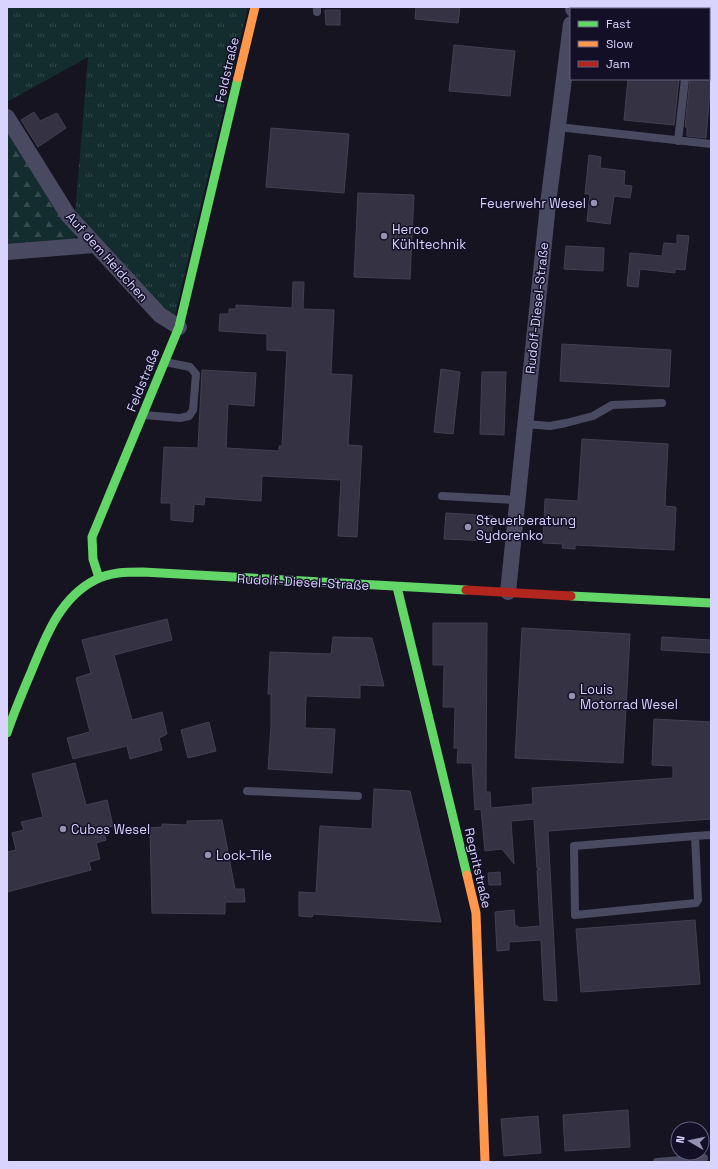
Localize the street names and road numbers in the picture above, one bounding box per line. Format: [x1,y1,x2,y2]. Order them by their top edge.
street label: Feldstraße [211,35,243,105]
street label: Auf dem Heidchen [62,209,152,305]
street label: Rudolf-Diesel-Straße [522,241,552,375]
street label: Feldstraße [123,346,163,414]
street label: Rudolf-Diesel-Straße [237,570,369,594]
street label: Regnitstraße [460,826,496,910]

